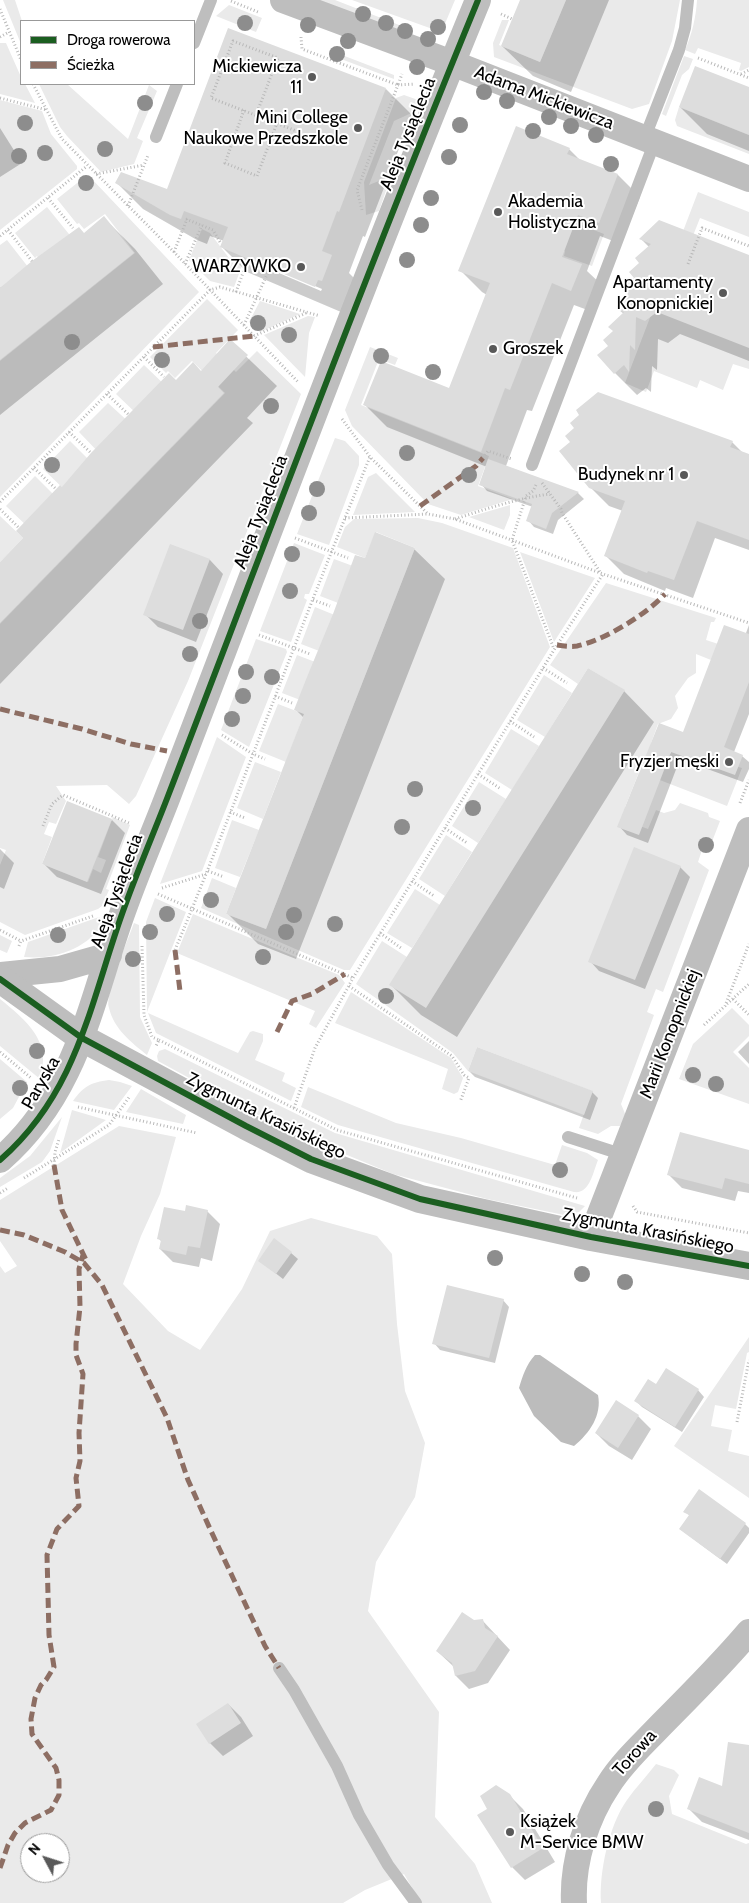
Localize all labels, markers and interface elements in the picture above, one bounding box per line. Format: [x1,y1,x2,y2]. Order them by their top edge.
legend [20,20,195,85]
text: Droga rowerowa [67,31,171,49]
text: Ścieżka [67,56,114,74]
place label: Mickiewicza 11 [212,56,302,98]
street label: Adama Mickiewicza [471,61,617,135]
marker: Mickiewicza 11 [306,71,318,83]
street label: Aleja Tysiąclecia [376,74,440,194]
place label: Mini College Naukowe Przedszkole [184,107,348,150]
marker: Mini College Naukowe Przedszkole [352,122,364,134]
place label: Akademia Holistyczna [508,191,596,233]
marker: Akademia Holistyczna [492,206,504,218]
place label: WARZYWKO [192,256,291,278]
marker: WARZYWKO [295,261,307,273]
place label: Apartamenty Konopnickiej [613,272,713,314]
marker: Apartamenty Konopnickiej [717,287,729,299]
place label: Groszek [503,338,563,360]
marker: Groszek [487,343,499,355]
street label: Aleja Tysiąclecia [229,452,293,572]
place label: Budynek nr 1 [578,464,674,486]
marker: Budynek nr 1 [678,469,690,481]
place label: Fryzjer męski [620,751,719,773]
marker: Fryzjer męski [723,756,735,768]
street label: Aleja Tysiąclecia [86,831,148,951]
street label: Marii Konopnickiej [635,966,705,1102]
street label: Paryska [17,1053,65,1113]
street label: Zygmunta Krasińskiego [183,1068,349,1164]
street label: Zygmunta Krasińskiego [560,1204,736,1258]
street label: Torowa [609,1725,661,1781]
place label: Książek M-Service BMW [520,1811,643,1854]
marker: Książek M-Service BMW [504,1826,516,1838]
north arrow [20,1833,70,1883]
text: N [24,1839,44,1859]

